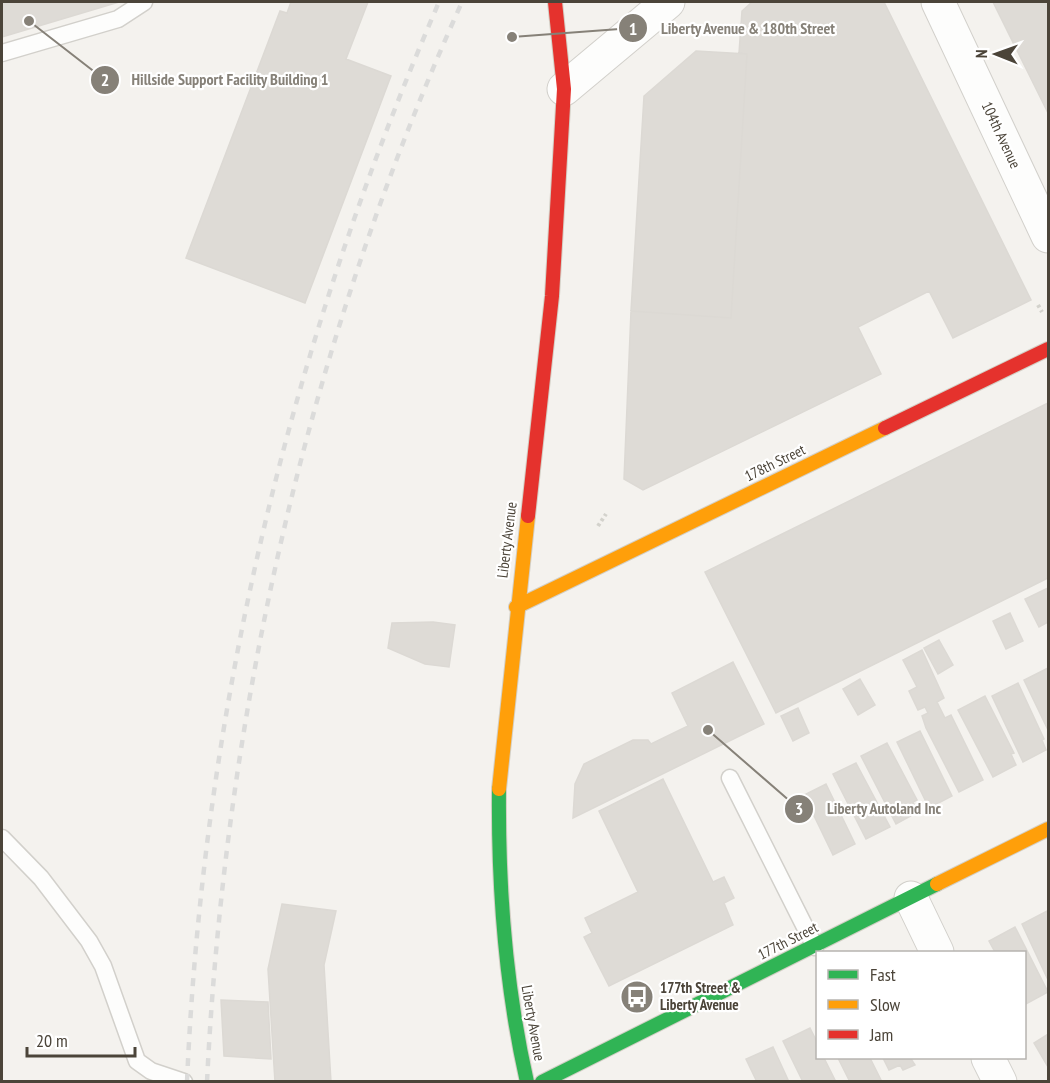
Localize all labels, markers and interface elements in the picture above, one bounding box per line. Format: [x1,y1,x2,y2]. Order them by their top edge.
callout: Liberty Avenue & 180th Street [618,11,847,45]
text: 1 [629,17,637,40]
text: Liberty Avenue & 180th Street [661,18,835,38]
north arrow [966,24,1026,84]
text: N [971,49,991,58]
callout: Hillside Support Facility Building 1 [90,63,341,97]
text: 2 [101,68,109,91]
text: Hillside Support Facility Building 1 [132,69,328,89]
street label: 104th Avenue [978,98,1025,171]
street label: 178th Street [741,440,808,485]
street label: Liberty Avenue [492,501,521,579]
callout: Liberty Autoland Inc [784,792,953,826]
text: 3 [795,797,803,820]
text: Liberty Autoland Inc [827,798,941,818]
street label: 177th Street [754,917,821,964]
legend [816,951,1026,1059]
text: Fast [870,963,896,986]
place label: 177th Street & Liberty Avenue [660,978,741,1014]
bus stop icon: 177th Street & Liberty Avenue [619,979,655,1015]
street label: Liberty Avenue [517,984,549,1062]
text: Slow [870,993,901,1016]
scale bar [27,1020,135,1058]
text: Jam [869,1023,893,1046]
text: 20 m [36,1029,68,1052]

